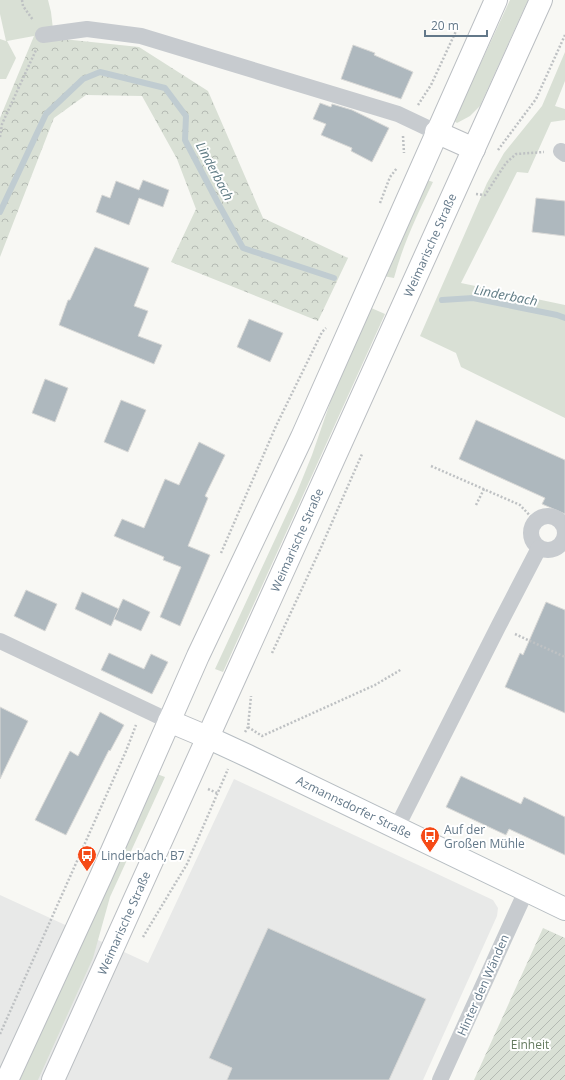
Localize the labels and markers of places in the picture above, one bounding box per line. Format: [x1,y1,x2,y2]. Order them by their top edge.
place label: Auf der Großen Mühle [444,821,525,852]
bus stop icon: Auf der Großen Mühle [419,825,441,853]
bus stop icon: Linderbach, B7 [76,844,98,872]
place label: Linderbach, B7 [101,847,185,864]

